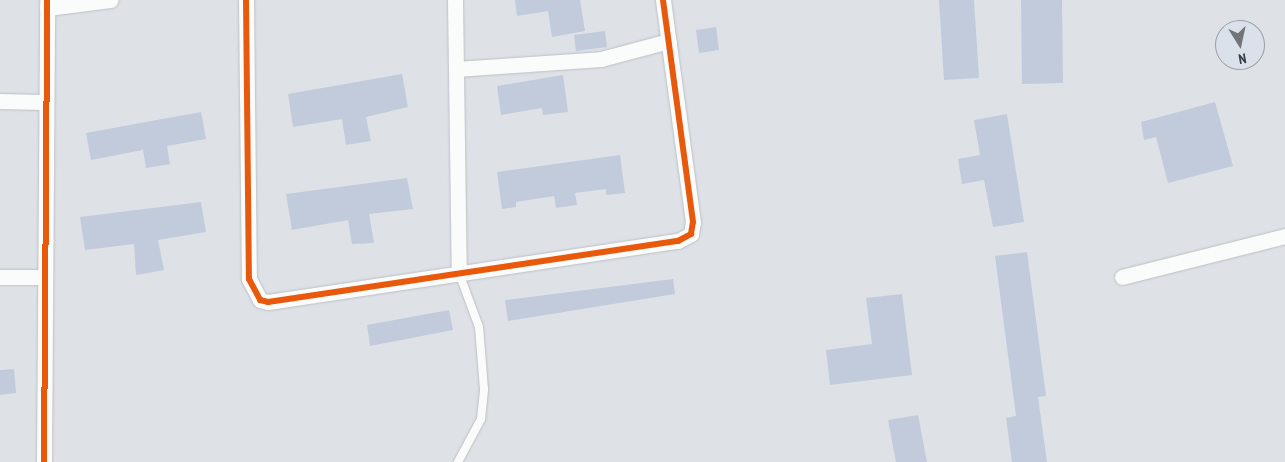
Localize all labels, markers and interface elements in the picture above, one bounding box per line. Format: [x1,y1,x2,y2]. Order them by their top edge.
north arrow [1215,20,1265,70]
text: N [1237,49,1248,68]

